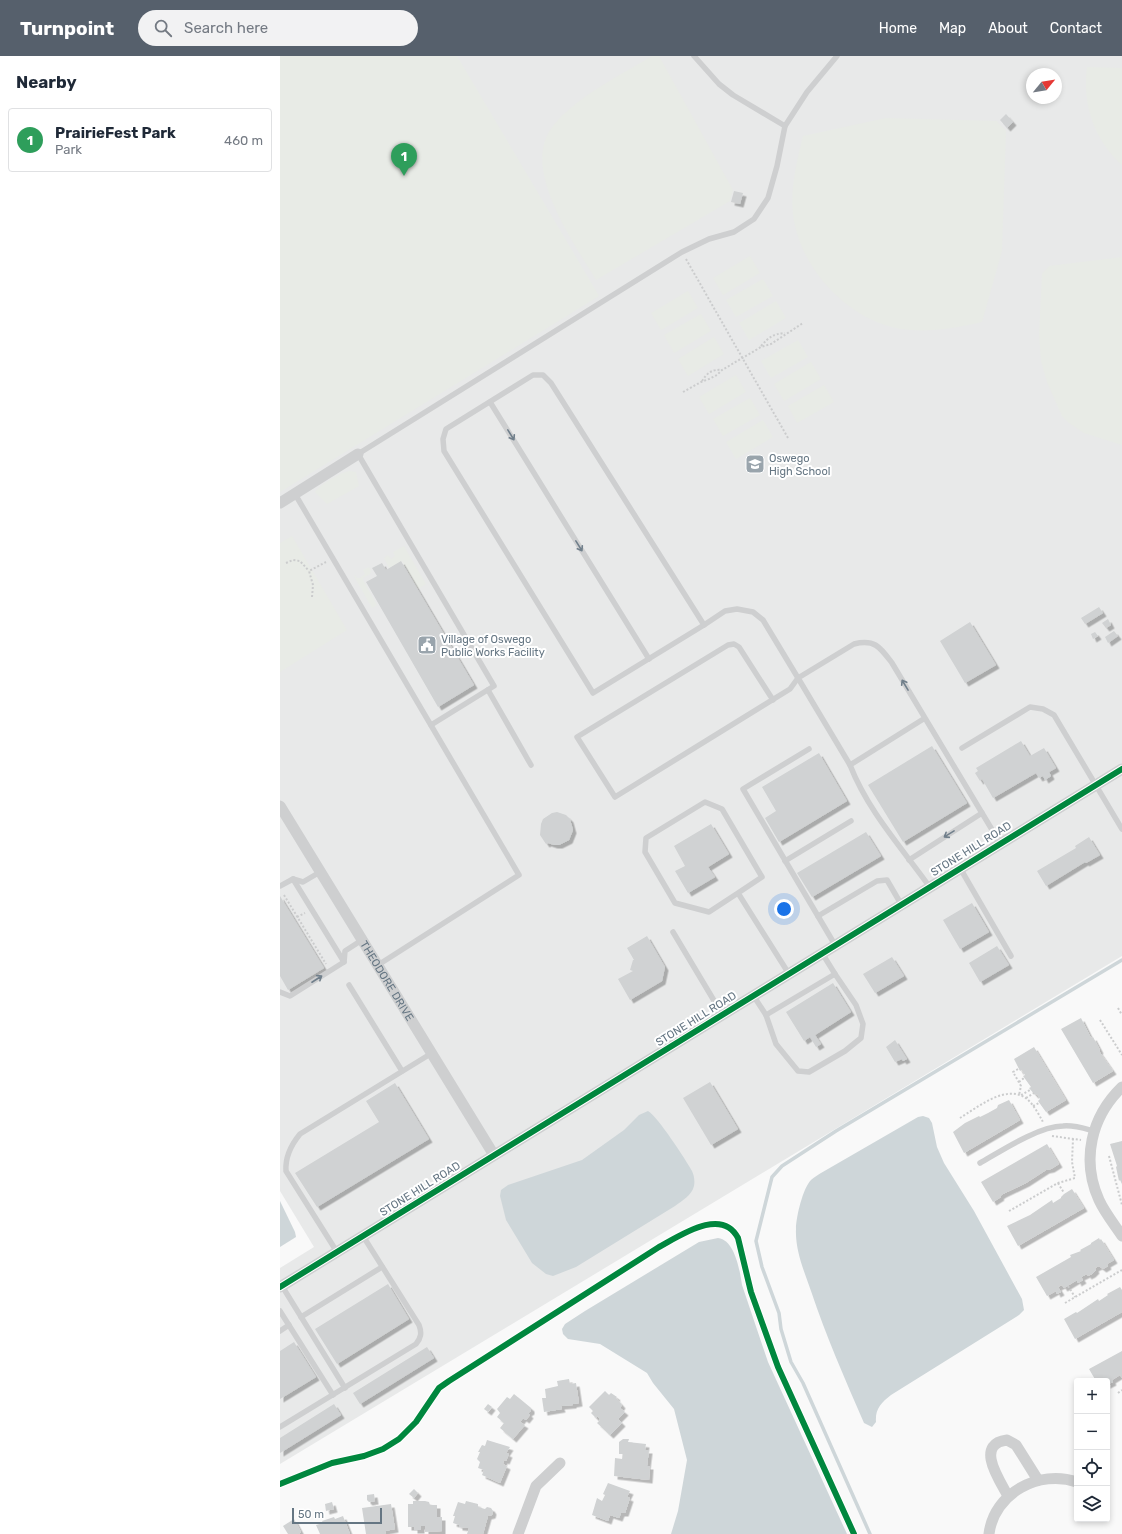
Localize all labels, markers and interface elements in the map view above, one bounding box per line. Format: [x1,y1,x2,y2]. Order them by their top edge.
search box [138,10,418,46]
text: Turnpoint [20,17,114,40]
icon: search [152,17,174,39]
text: Search here [184,19,268,37]
text: Home [879,20,917,37]
text: Map [939,20,966,37]
text: About [988,20,1028,37]
text: Contact [1050,20,1102,37]
north arrow [1026,68,1062,104]
text: Nearby [16,72,77,92]
text: PrairieFest Park [55,124,176,142]
text: 1 [27,133,33,148]
text: 460 m [224,133,263,148]
text: Park [55,142,82,157]
pin: 1 [391,143,417,176]
one-way arrow [507,429,515,441]
place label: Oswego High School [769,452,830,478]
school or university icon: Oswego High School [744,453,766,475]
one-way arrow [575,540,583,552]
place label: Village of Oswego Public Works Facility [441,633,545,659]
public building icon: Village of Oswego Public Works Facility [416,634,438,656]
one-way arrow [900,679,908,691]
street label: STONE HILL ROAD [928,819,1014,879]
one-way arrow [944,830,955,838]
your location [774,899,794,919]
street label: THEODORE DRIVE [358,938,417,1024]
one-way arrow [311,975,322,983]
street label: STONE HILL ROAD [653,989,739,1049]
street label: STONE HILL ROAD [377,1159,463,1219]
map controls [1074,1378,1110,1522]
button: + [1074,1378,1110,1414]
button: − [1074,1414,1110,1450]
button: locate [1074,1450,1110,1486]
button: layers [1074,1486,1110,1522]
scale bar [292,1506,382,1525]
text: 50 m [298,1508,324,1521]

